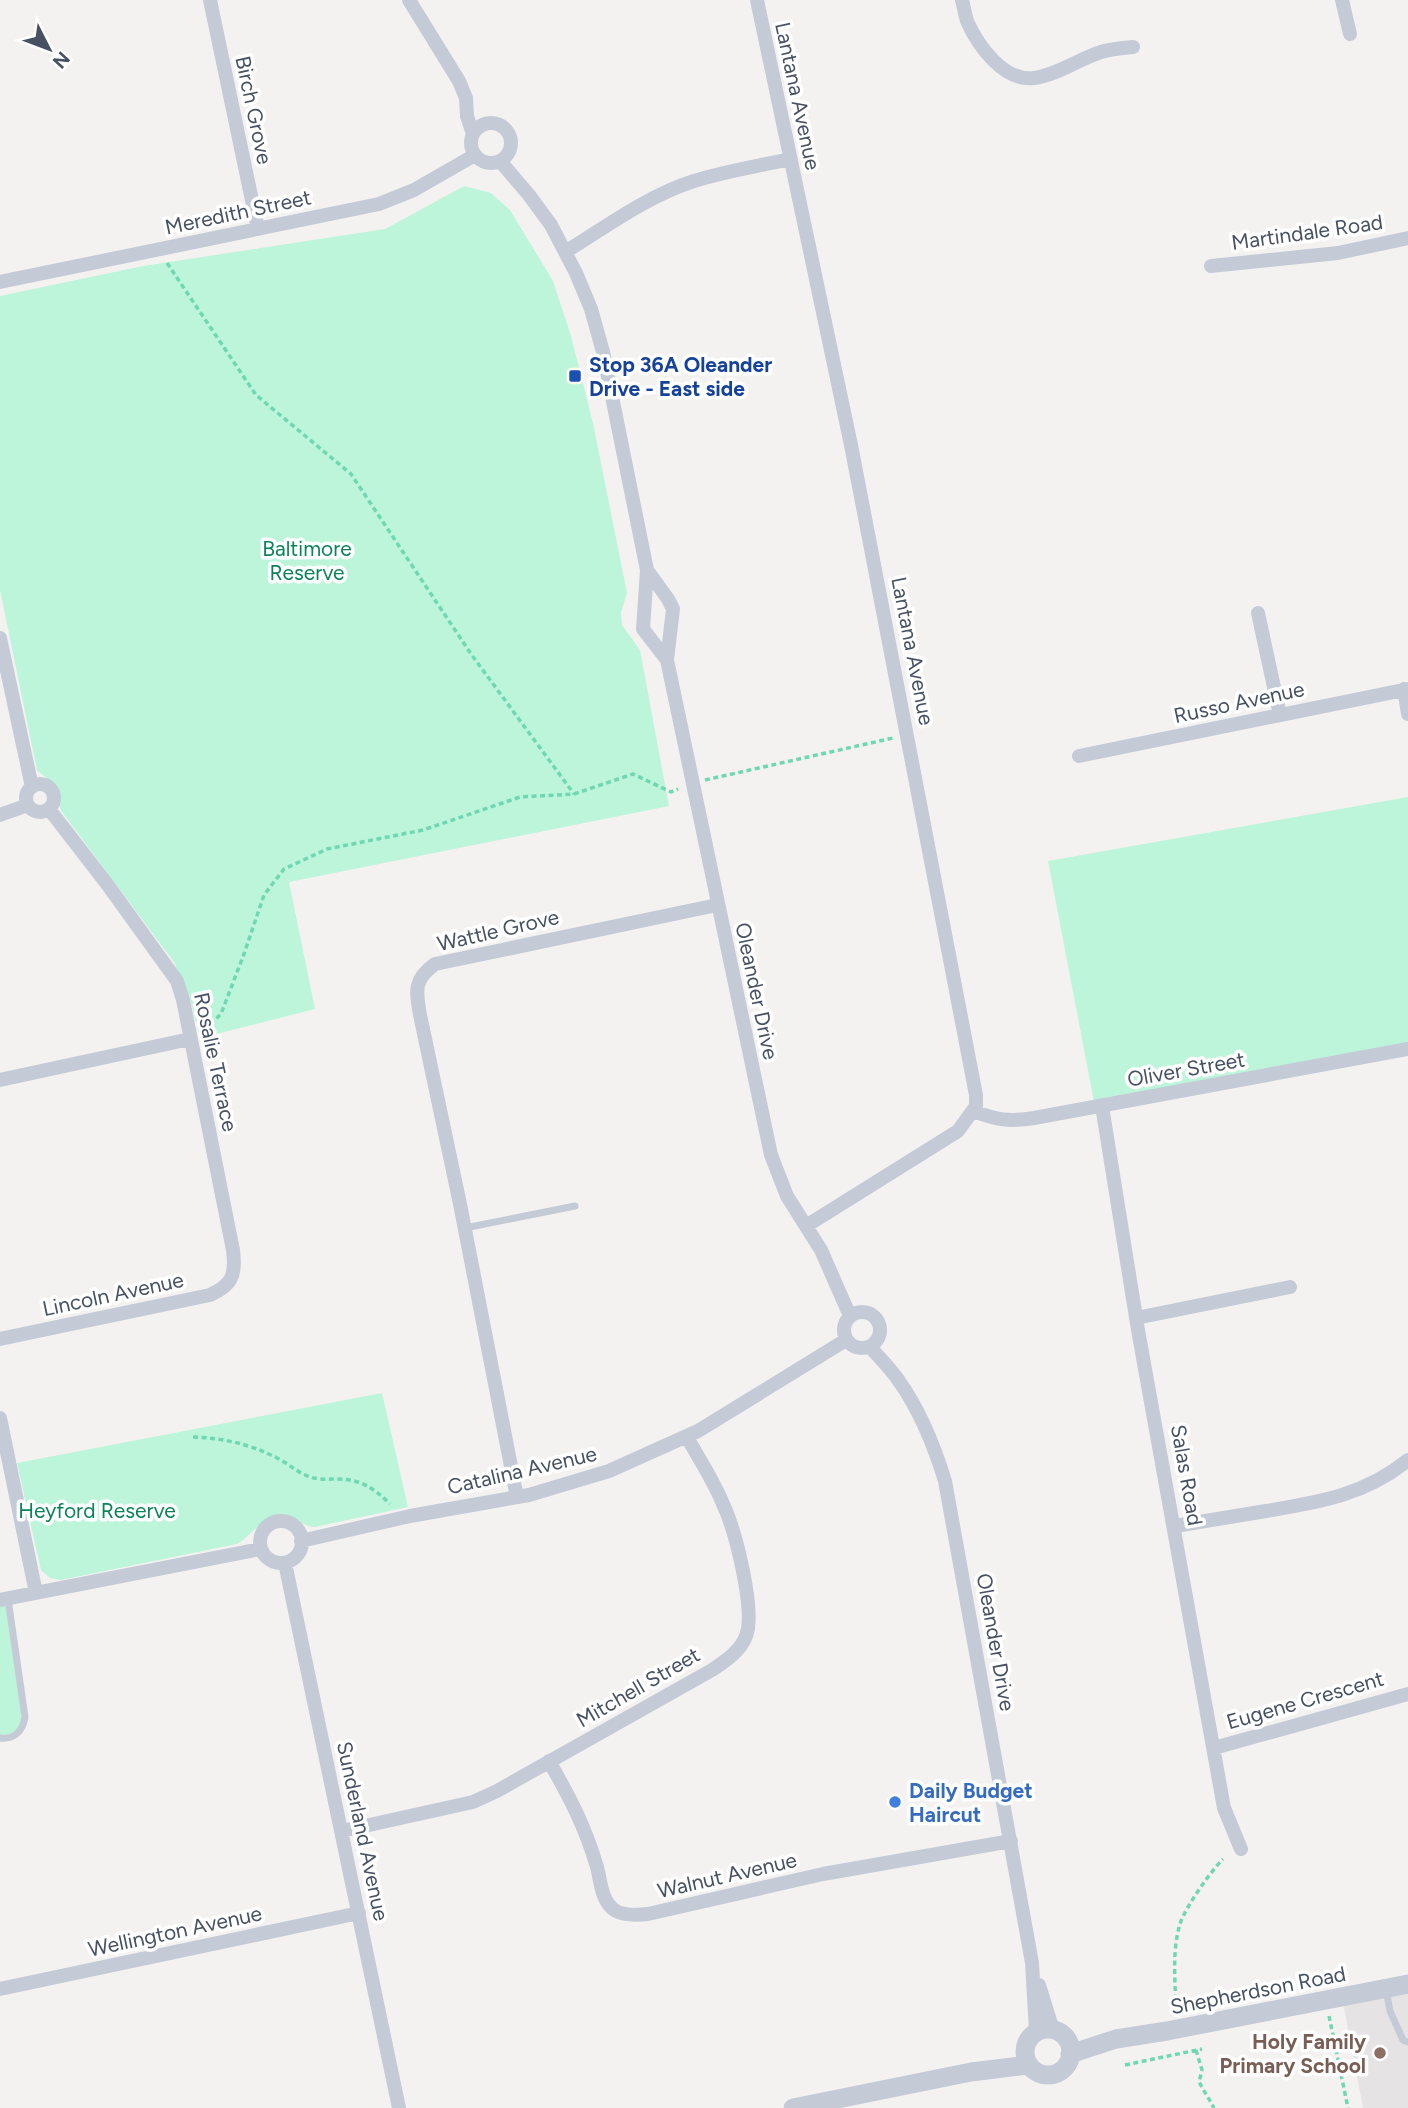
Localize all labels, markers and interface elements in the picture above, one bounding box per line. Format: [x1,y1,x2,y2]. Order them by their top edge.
north arrow [14,14,84,84]
street label: Lantana Avenue [770,20,826,172]
text: N [48,47,75,73]
street label: Birch Grove [230,54,278,166]
street label: Meredith Street [163,184,313,240]
street label: Martindale Road [1230,209,1384,255]
place label: Stop 36A Oleander Drive - East side [589,352,772,401]
marker: Stop 36A Oleander Drive - East side [567,368,583,384]
park label: Baltimore Reserve [262,536,352,585]
street label: Lantana Avenue [886,575,940,727]
street label: Russo Avenue [1171,676,1307,728]
street label: Wattle Grove [435,904,561,956]
street label: Oleander Drive [730,920,784,1062]
street label: Rosalie Terrace [189,990,243,1134]
street label: Oliver Street [1125,1046,1247,1092]
street label: Lincoln Avenue [40,1267,186,1321]
street label: Salas Road [1166,1422,1208,1528]
street label: Catalina Avenue [445,1441,599,1499]
park label: Heyford Reserve [18,1498,176,1523]
street label: Oleander Drive [972,1571,1020,1713]
street label: Mitchell Street [572,1642,704,1732]
street label: Eugene Crescent [1224,1666,1387,1734]
street label: Sunderland Avenue [332,1739,394,1923]
place label: Daily Budget Haircut [909,1778,1033,1827]
marker: Daily Budget Haircut [887,1794,903,1810]
street label: Walnut Avenue [655,1847,799,1903]
street label: Wellington Avenue [86,1900,264,1962]
street label: Shepherdson Road [1168,1961,1348,2019]
place label: Holy Family Primary School [1220,2029,1367,2078]
marker: Holy Family Primary School [1372,2045,1388,2061]

